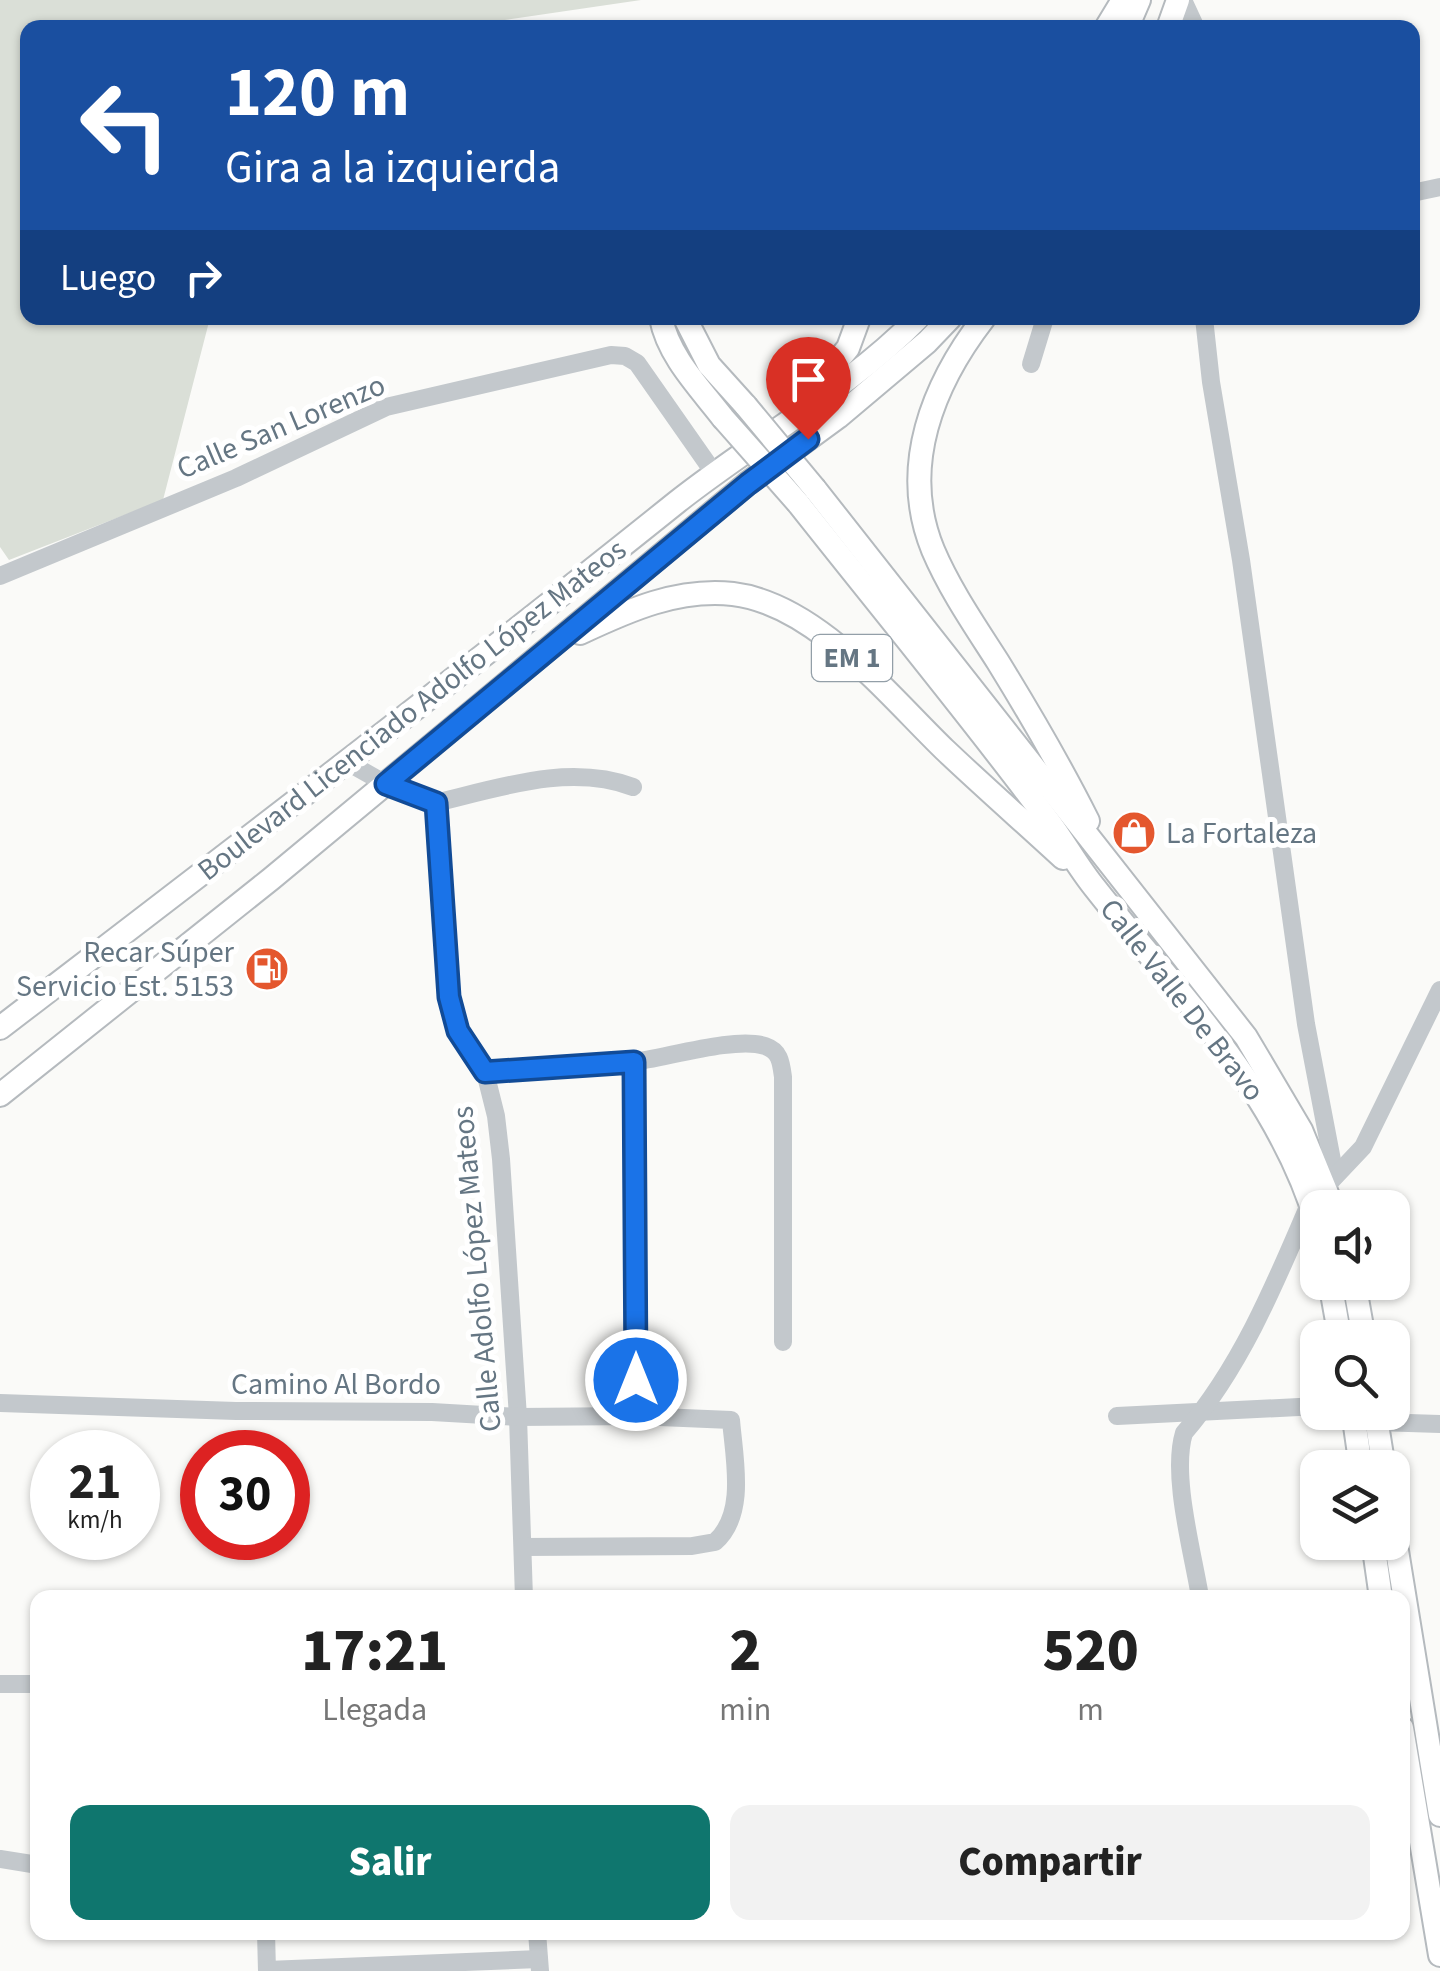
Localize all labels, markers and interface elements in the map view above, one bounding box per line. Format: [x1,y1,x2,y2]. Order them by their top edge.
text: 120 m [225,43,410,143]
icon: left [60,60,190,190]
text: Gira a la izquierda [225,136,560,200]
icon: right [176,250,231,305]
text: Luego [60,251,156,305]
pin [766,337,851,440]
icon: arrive [781,352,836,407]
street label: Calle San Lorenzo [170,364,392,490]
street label: Boulevard Licenciado Adolfo López Mateos [188,529,636,891]
road number: EM 1 [812,635,892,681]
shop icon: La Fortaleza [1111,810,1157,856]
place label: La Fortaleza [1166,812,1317,855]
street label: Calle Valle De Bravo [1089,890,1275,1110]
place label: Recar Súper Servicio Est. 5153 [16,931,235,1008]
fuel station icon: Recar Súper Servicio Est. 5153 [244,946,290,992]
street label: Calle Adolfo López Mateos [441,1104,513,1434]
map controls [1300,1190,1410,1560]
button: sound [1300,1190,1410,1300]
button: search [1300,1320,1410,1430]
position arrow [584,1328,688,1432]
street label: Camino Al Bordo [231,1363,441,1406]
speed limit sign: 30 [180,1430,310,1560]
text: 21 [69,1447,121,1518]
button: layers [1300,1450,1410,1560]
text: km/h [67,1502,123,1538]
text: 17:21 [301,1609,448,1694]
text: 2 [729,1609,761,1694]
text: 520 [1043,1609,1139,1694]
text: Llegada [322,1687,427,1733]
text: min [719,1687,771,1733]
text: m [1077,1687,1104,1733]
button: Salir [70,1805,710,1920]
button: Compartir [730,1805,1370,1920]

